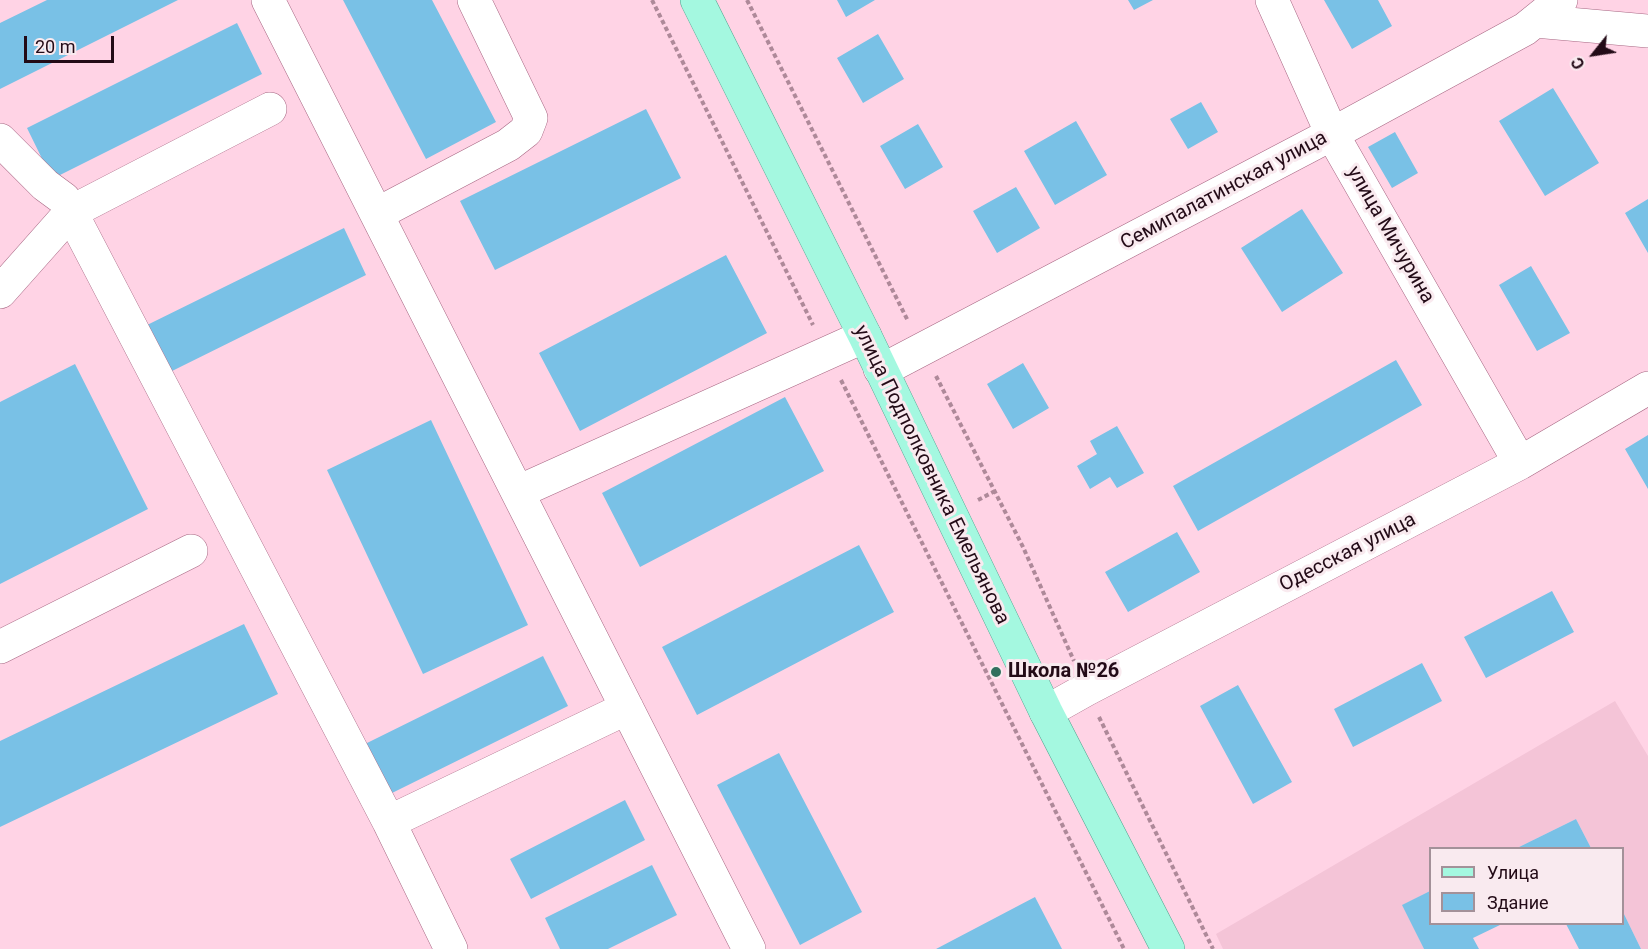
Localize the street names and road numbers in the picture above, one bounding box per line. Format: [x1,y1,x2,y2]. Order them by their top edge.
street label: Семипалатинская улица [1117,126,1331,256]
street label: улица Мичурина [1341,162,1439,308]
street label: улица Подполковника Емельянова [848,321,1014,629]
street label: Одесская улица [1276,508,1420,598]

